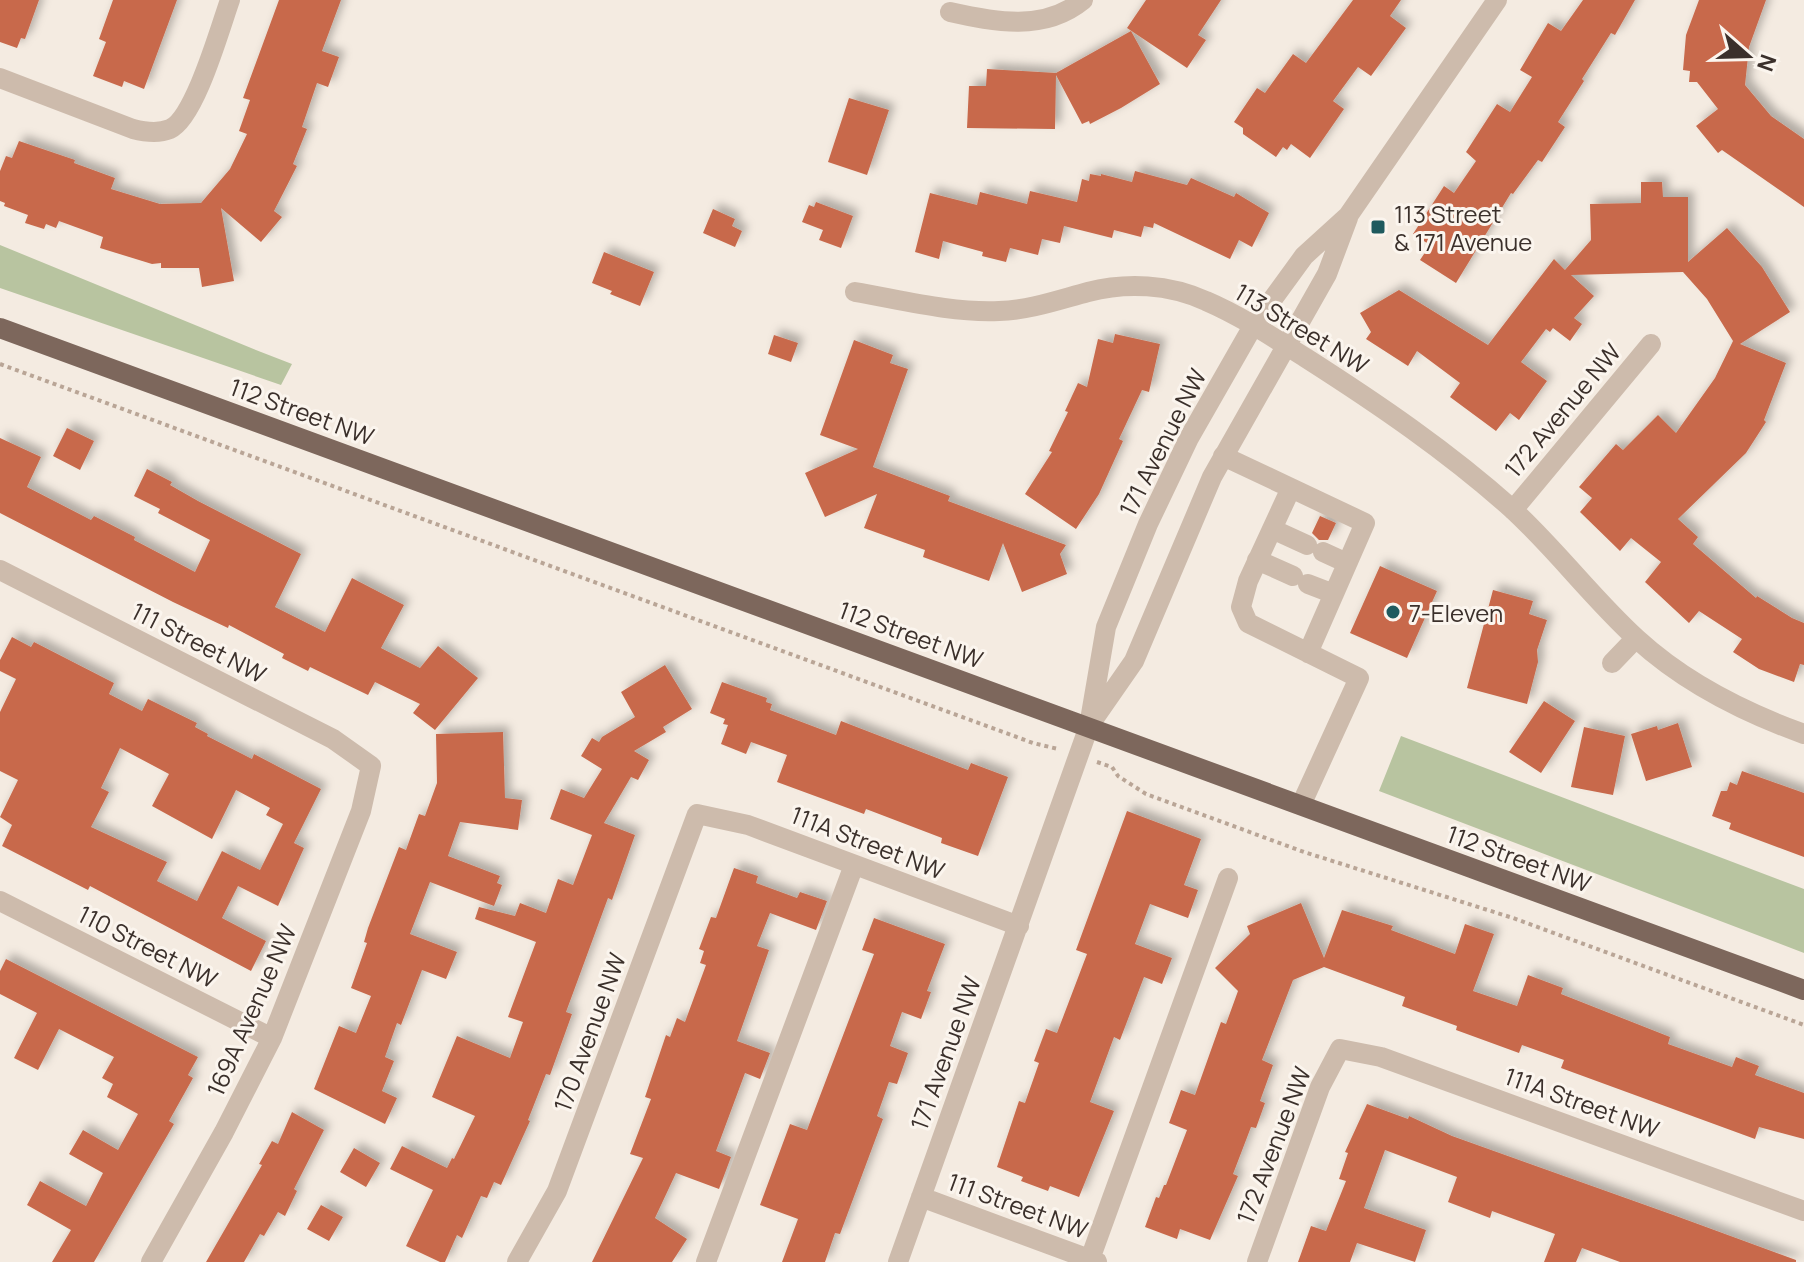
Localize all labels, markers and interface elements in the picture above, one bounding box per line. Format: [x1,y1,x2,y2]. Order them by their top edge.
north arrow [1708,16,1788,96]
text: N [1750,50,1784,75]
place label: 113 Street & 171 Avenue [1394,197,1532,258]
marker: 113 Street & 171 Avenue [1369,218,1387,236]
street label: 113 Street NW [1229,275,1376,381]
street label: 172 Avenue NW [1496,335,1628,484]
street label: 171 Avenue NW [1111,362,1214,521]
street label: 112 Street NW [225,370,379,453]
street label: 112 Street NW [834,593,988,676]
street label: 111 Street NW [126,594,272,690]
place label: 7-Eleven [1409,596,1503,629]
marker: 7-Eleven [1384,603,1402,621]
street label: 111A Street NW [786,798,950,887]
street label: 112 Street NW [1442,817,1596,900]
street label: 110 Street NW [73,897,224,996]
street label: 169A Avenue NW [198,918,304,1101]
street label: 170 Avenue NW [545,948,633,1116]
street label: 171 Avenue NW [902,971,988,1134]
street label: 111A Street NW [1500,1059,1664,1145]
street label: 172 Avenue NW [1228,1061,1318,1228]
street label: 111 Street NW [943,1164,1093,1246]

